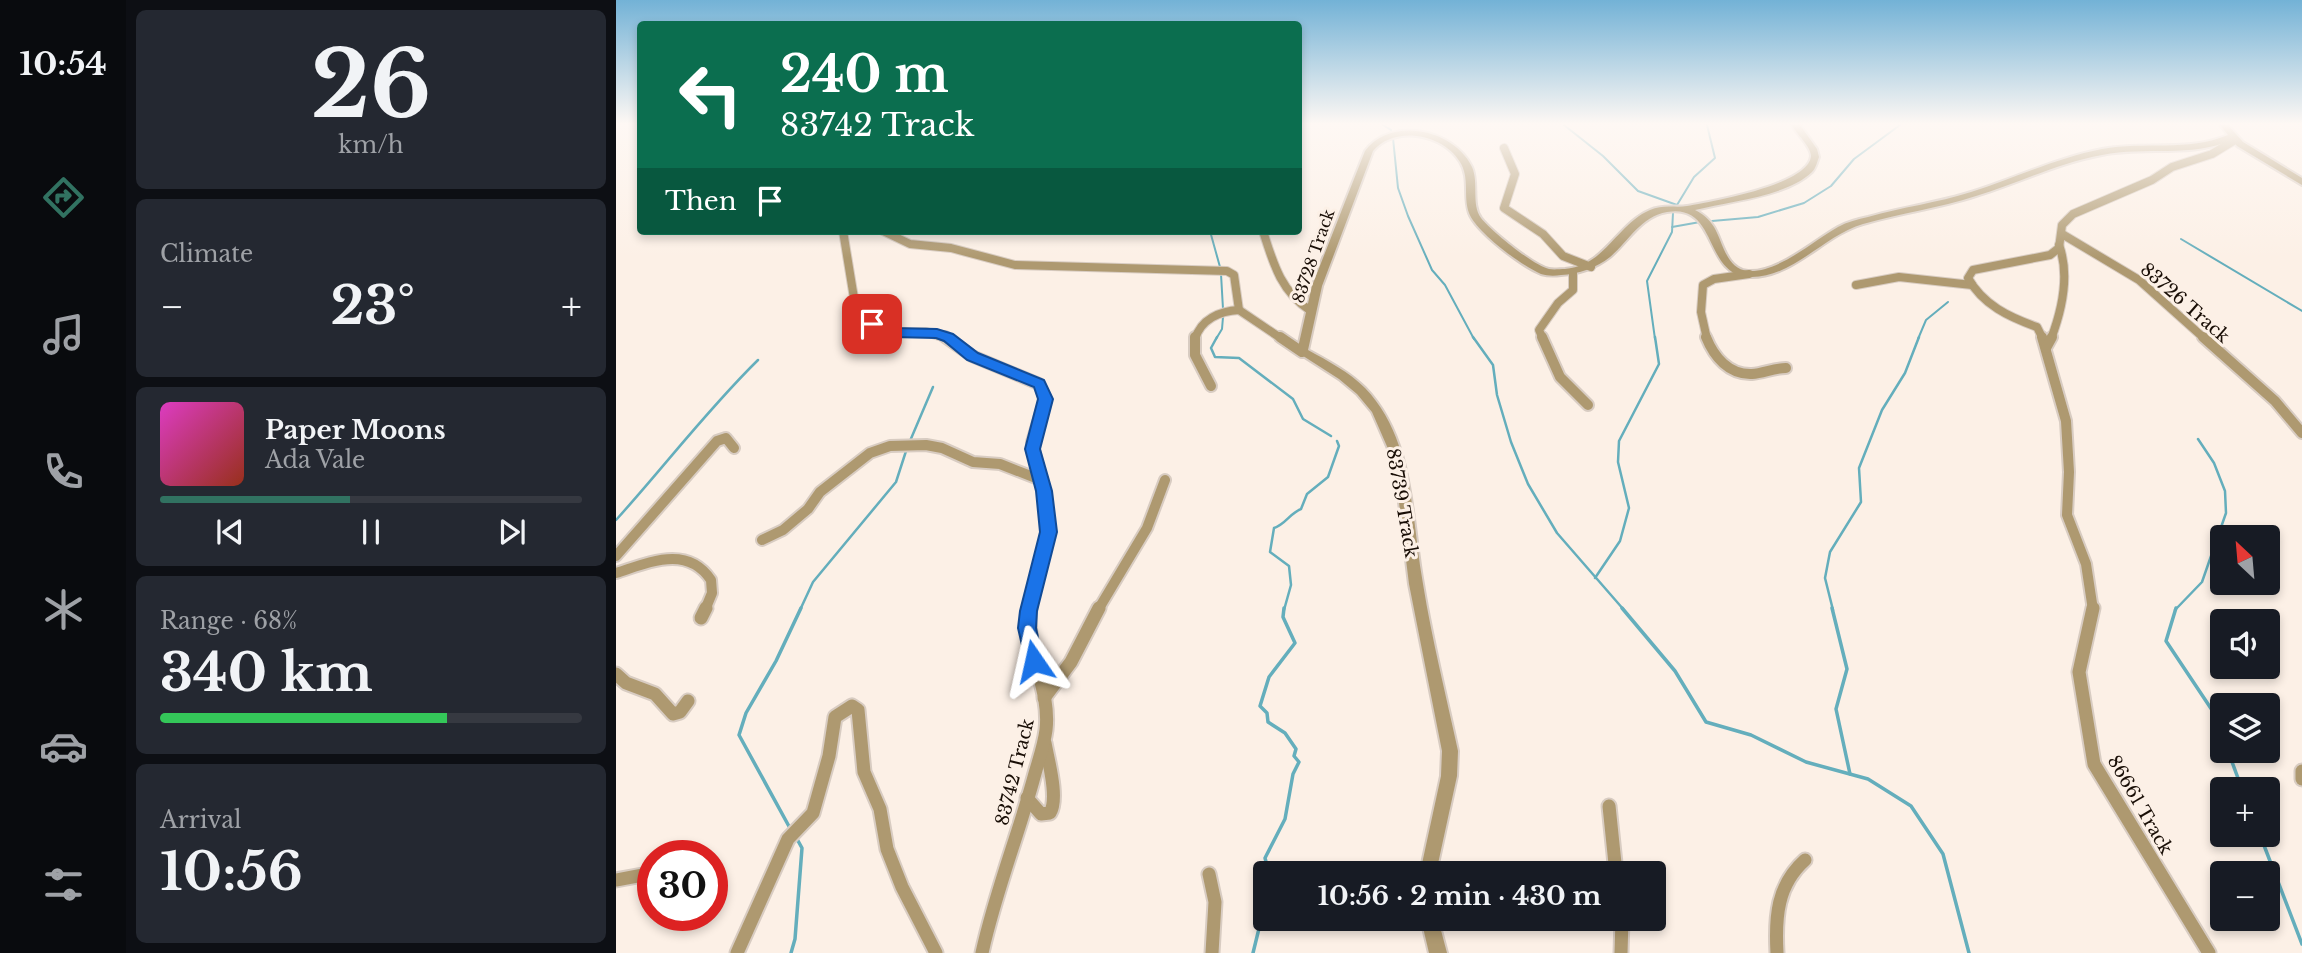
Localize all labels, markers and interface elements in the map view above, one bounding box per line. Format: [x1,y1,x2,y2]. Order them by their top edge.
text: 26 [311,29,431,142]
text: 10:54 [19,44,107,84]
text: 240 m [780,44,949,105]
icon: left [665,49,756,140]
text: 83742 Track [780,105,974,145]
text: km/h [338,131,404,159]
icon: directions [39,173,88,222]
icon: arrive [751,182,789,220]
text: Then [665,185,737,217]
street label: 83728 Track [1288,206,1338,306]
text: Climate [160,240,253,268]
street label: 83726 Track [2136,258,2234,348]
text: 23° [330,274,415,338]
text: − [160,283,184,330]
text: + [561,283,582,330]
pin [842,294,902,354]
icon: arrive [853,305,891,343]
icon: music [39,310,88,359]
text: Paper Moons [265,414,446,446]
text: Ada Vale [265,446,365,474]
icon: phone [39,447,88,496]
street label: 83739 Track [1382,447,1422,559]
icon: previous [211,513,249,551]
icon: pause [352,513,390,551]
icon: next [493,513,531,551]
north arrow [2210,525,2280,595]
map controls [2210,525,2280,931]
icon: climate [39,585,88,634]
text: Range · 68% [160,607,297,635]
button: sound [2210,609,2280,679]
position arrow [997,624,1071,698]
text: 340 km [160,641,373,705]
button: layers [2210,693,2280,763]
street label: 83742 Track [991,716,1039,828]
icon: car [39,722,88,771]
street label: 86661 Track [2103,752,2177,858]
button: + [2210,777,2280,847]
text: Arrival [160,806,241,834]
text: 10:56 [160,840,303,904]
speed limit sign: 30 [637,840,728,931]
icon: filters [39,860,88,909]
button: − [2210,861,2280,931]
text: 10:56 · 2 min · 430 m [1318,880,1601,912]

